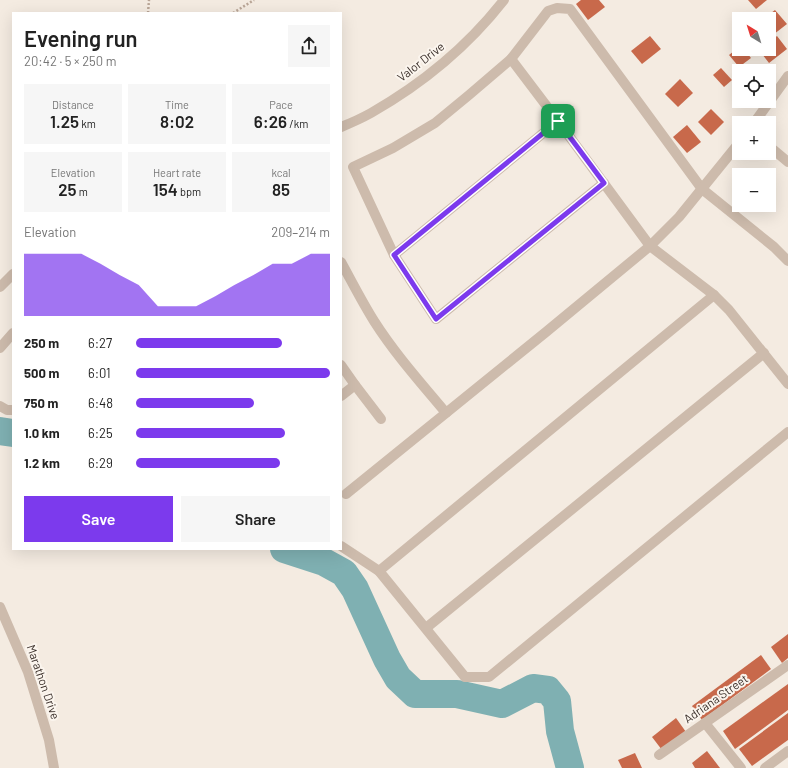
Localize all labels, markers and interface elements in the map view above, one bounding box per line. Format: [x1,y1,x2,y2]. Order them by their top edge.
north arrow [732,12,776,56]
map controls [732,12,776,212]
text: Evening run [24,25,138,51]
button: share [288,25,330,67]
street label: Valor Drive [394,39,447,84]
text: 20:42 · 5 × 250 m [24,53,117,69]
button: locate [732,64,776,108]
text: Distance [52,98,94,111]
text: Time [165,98,189,111]
text: Pace [269,98,293,111]
pin [541,104,575,138]
icon: arrive [547,110,569,132]
text: 1.25 [50,111,79,131]
text: 8:02 [160,111,194,131]
text: 6:26 [254,111,287,131]
button: + [732,116,776,160]
text: km [79,117,96,130]
text: /km [287,117,308,130]
text: Elevation [51,166,95,179]
text: Heart rate [153,166,201,179]
text: kcal [271,166,291,179]
button: − [732,168,776,212]
text: 25 [58,179,77,199]
text: 154 [153,179,178,199]
text: 85 [272,179,290,199]
text: m [77,185,88,198]
text: bpm [178,185,201,198]
text: Elevation [24,224,76,240]
text: 209–214 m [271,224,330,240]
text: 250 m [24,335,59,351]
text: 6:27 [88,335,112,351]
text: 500 m [24,365,59,381]
text: 6:01 [88,365,111,381]
text: 750 m [24,395,58,411]
text: 6:48 [88,395,113,411]
text: 1.0 km [24,425,60,441]
text: 6:25 [88,425,113,441]
text: 1.2 km [24,455,60,471]
text: 6:29 [88,455,113,471]
button: Save [24,496,173,542]
button: Share [181,496,330,542]
street label: Marathon Drive [25,642,63,721]
street label: Adriana Street [681,671,750,725]

